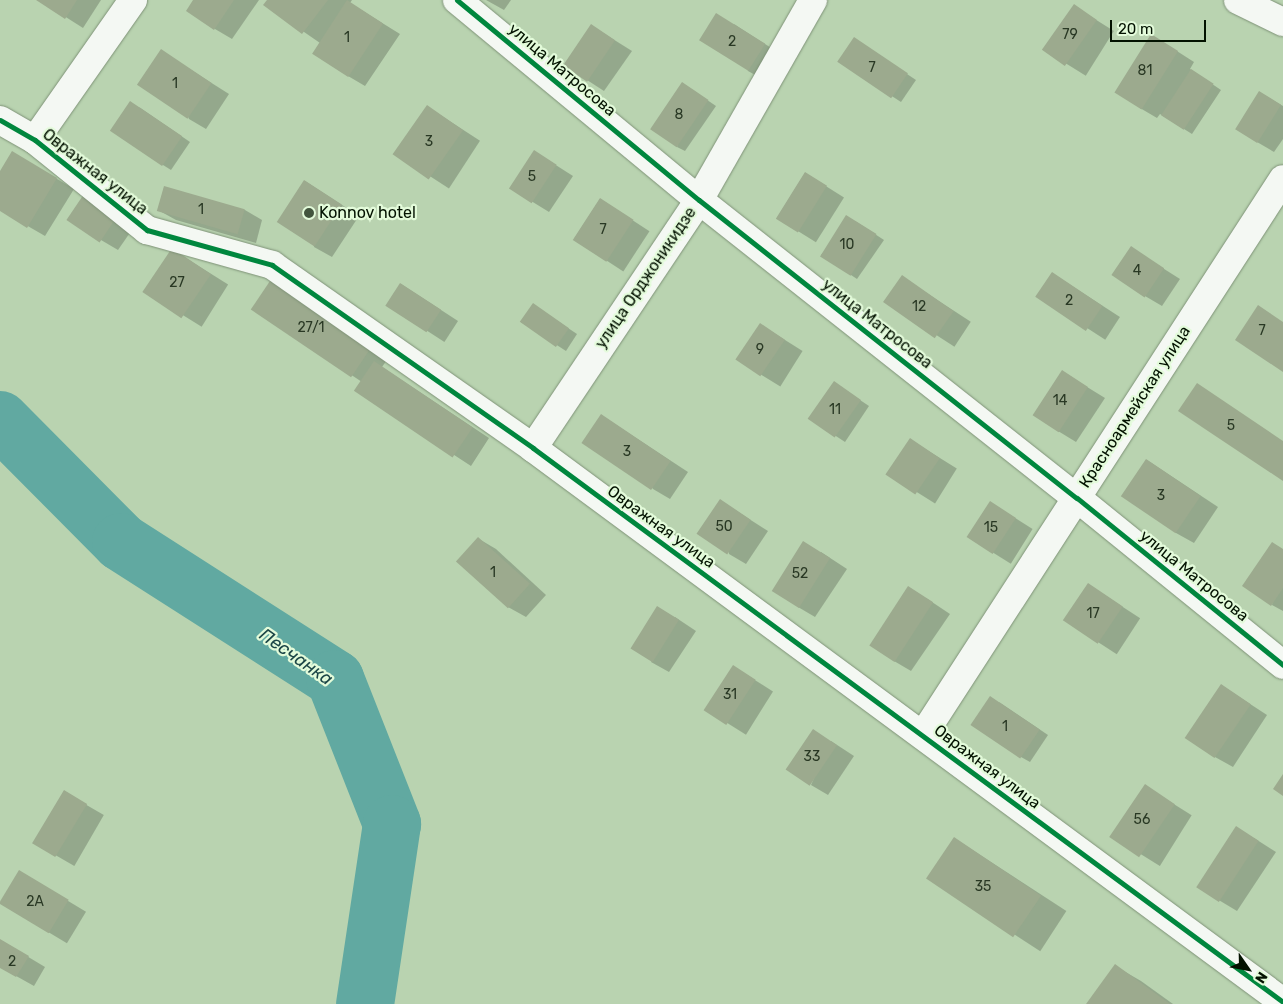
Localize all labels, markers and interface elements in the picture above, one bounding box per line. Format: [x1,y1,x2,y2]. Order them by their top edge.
scale bar [1113,10,1209,42]
street label: улица Матросова [504,20,620,120]
text: 20 m [1118,20,1153,38]
house number: 79 [1062,27,1078,43]
house number: 1 [344,30,350,46]
house number: 2 [728,34,736,50]
house number: 7 [868,60,876,76]
house number: 81 [1138,63,1152,79]
house number: 1 [172,76,178,92]
house number: 8 [675,107,683,123]
street label: Овражная улица [39,125,151,219]
house number: 3 [425,134,433,150]
house number: 5 [528,169,536,185]
house number: 1 [198,202,204,218]
place label: Konnov hotel [319,203,416,223]
street label: улица Орджоникидзе [592,204,700,352]
marker: Konnov hotel [303,207,315,219]
house number: 7 [599,222,607,238]
house number: 10 [840,237,854,253]
house number: 4 [1133,263,1141,279]
house number: 27 [169,275,185,291]
street label: улица Матросова [818,275,936,373]
house number: 2 [1065,293,1073,309]
house number: 12 [912,299,926,315]
house number: 27/1 [297,320,325,336]
street label: Красноармейская улица [1075,322,1195,492]
house number: 7 [1258,323,1266,339]
house number: 9 [756,342,764,358]
house number: 14 [1053,393,1067,409]
house number: 11 [829,402,841,418]
house number: 5 [1227,418,1235,434]
house number: 3 [623,444,631,460]
street label: Овражная улица [604,482,718,572]
house number: 3 [1157,488,1165,504]
house number: 50 [715,519,733,535]
house number: 15 [984,520,998,536]
street label: улица Матросова [1136,526,1252,626]
house number: 1 [490,565,496,581]
house number: 52 [792,566,808,582]
house number: 17 [1086,606,1100,622]
water label: Песчанка [255,624,337,690]
house number: 31 [723,687,737,703]
house number: 1 [1002,719,1008,735]
street label: Овражная улица [930,721,1044,813]
house number: 33 [804,749,820,765]
house number: 56 [1134,812,1150,828]
house number: 35 [975,879,991,895]
house number: 2А [26,894,44,910]
north arrow [1223,944,1273,994]
house number: 2 [8,954,16,970]
text: N [1251,969,1271,986]

